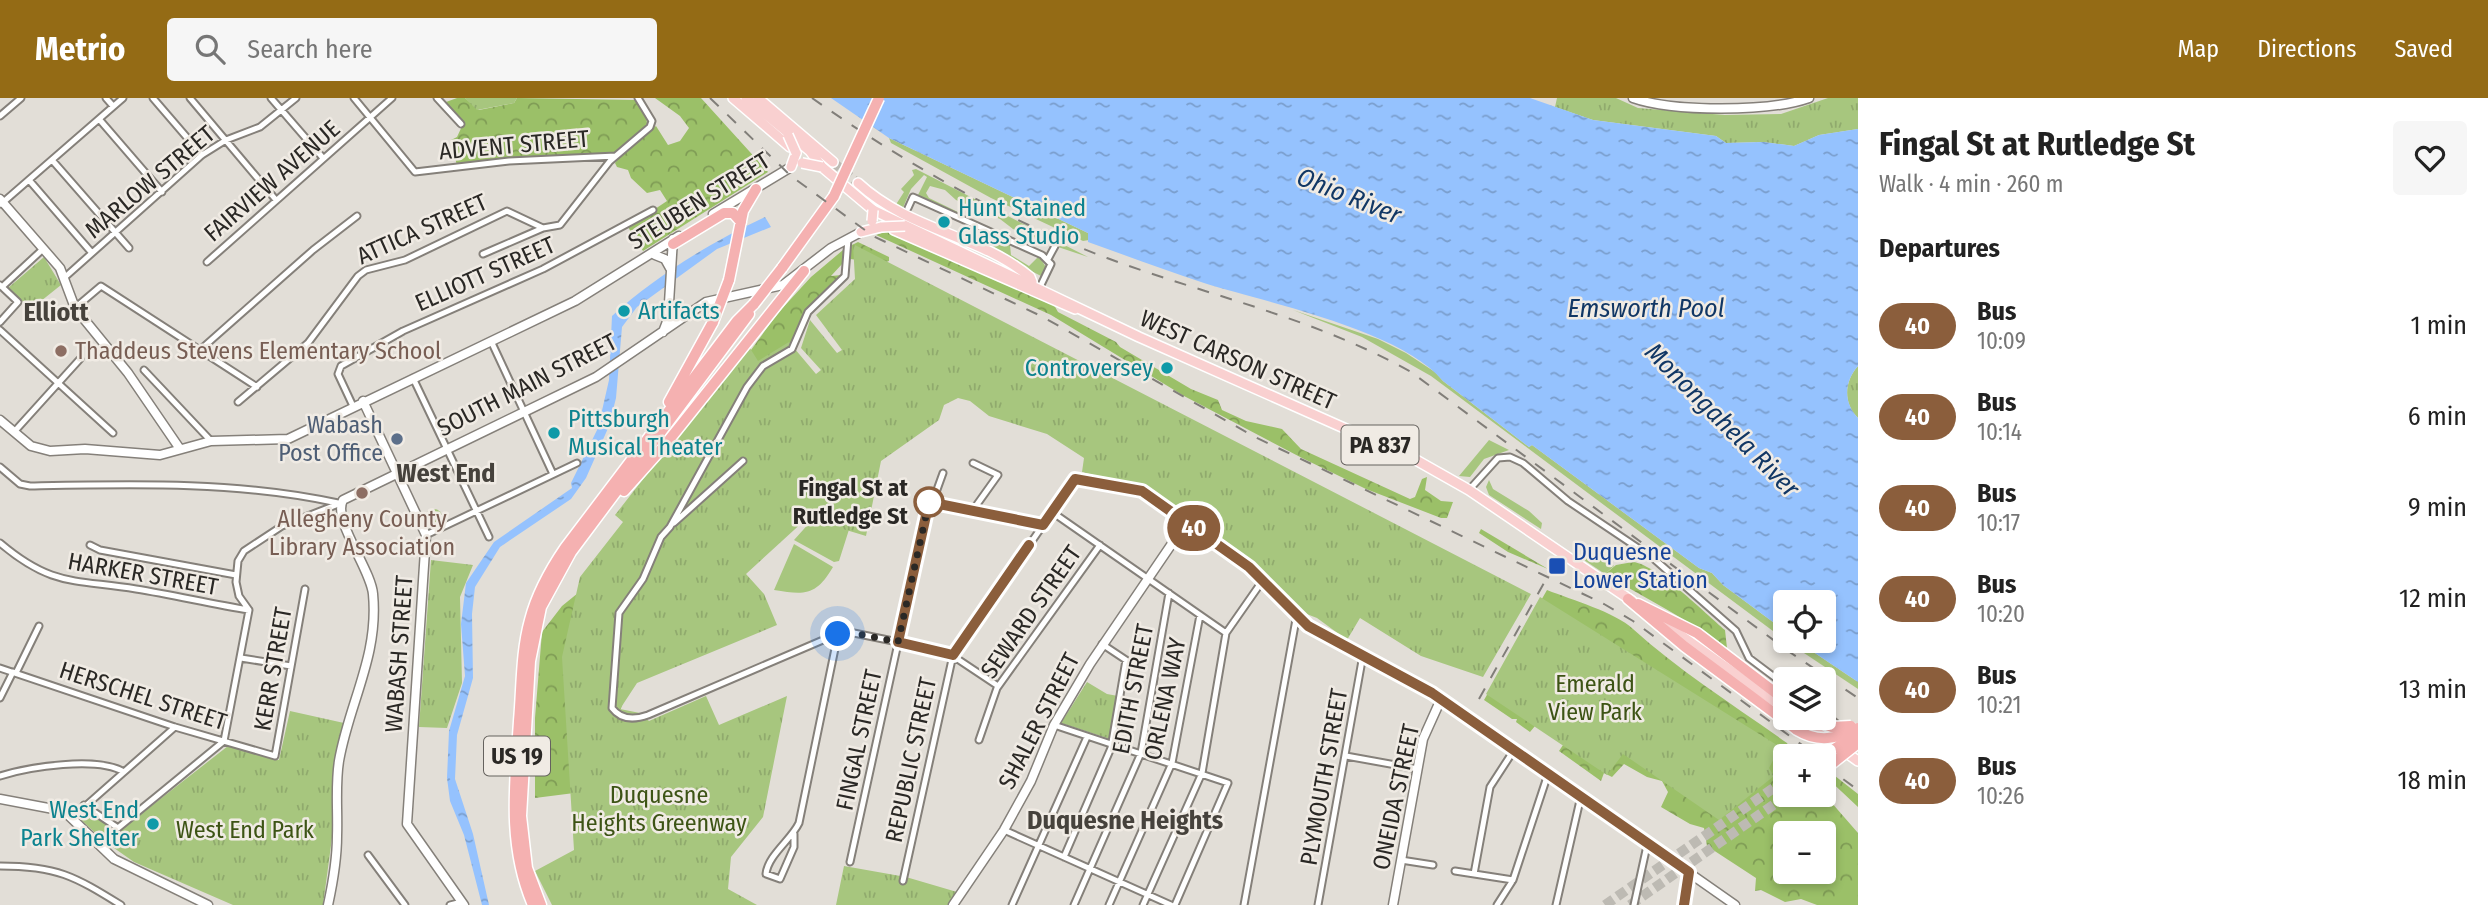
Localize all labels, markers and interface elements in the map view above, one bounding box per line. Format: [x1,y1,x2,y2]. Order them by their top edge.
search box [167,18,657,81]
text: Metrio [35,29,125,69]
icon: search [191,30,229,68]
text: Search here [247,34,373,65]
text: Map [2178,35,2219,63]
text: Directions [2257,35,2356,63]
text: Saved [2394,35,2453,63]
street label: FAIRVIEW AVENUE [199,115,345,247]
street label: MARLOW STREET [80,120,220,244]
button: heart [2393,121,2467,195]
street label: ADVENT STREET [438,124,590,166]
text: Fingal St at Rutledge St [1879,124,2195,164]
street label: STEUBEN STREET [623,146,775,256]
water label: Ohio River [1292,161,1406,231]
text: Walk · 4 min · 260 m [1879,170,2064,198]
street label: ATTICA STREET [353,188,491,270]
place label: Hunt Stained Glass Studio [958,194,1086,250]
marker: Hunt Stained Glass Studio [936,214,952,230]
street label: ELLIOTT STREET [411,231,559,317]
text: Departures [1879,233,2000,264]
water label: Emsworth Pool [1568,293,1725,324]
text: Bus [1977,296,2016,327]
district label: Elliott [23,297,89,328]
place label: Artifacts [638,297,720,325]
marker: Artifacts [616,303,632,319]
street label: WEST CARSON STREET [1136,304,1340,416]
text: 1 min [2411,310,2467,341]
text: 40 [1905,312,1930,340]
text: 10:09 [1977,327,2026,355]
street label: SOUTH MAIN STREET [433,328,621,442]
water label: Monongahela River [1638,336,1806,504]
place label: Thaddeus Stevens Elementary School [75,337,441,365]
marker: Thaddeus Stevens Elementary School [53,343,69,359]
place label: Controversey [1025,354,1153,382]
marker: Controversey [1159,360,1175,376]
text: Bus [1977,387,2016,418]
text: 6 min [2408,401,2467,432]
text: 40 [1905,403,1930,431]
place label: Pittsburgh Musical Theater [568,405,723,461]
place label: Wabash Post Office [278,411,383,467]
text: 10:14 [1977,418,2022,446]
marker: Pittsburgh Musical Theater [546,425,562,441]
road number: PA 837 [1342,426,1418,464]
marker: Wabash Post Office [389,431,405,447]
district label: West End [397,458,495,489]
place label: Fingal St at Rutledge St [793,474,909,530]
text: Bus [1977,478,2016,509]
marker: Allegheny County Library Association [354,485,370,501]
marker: Fingal St at Rutledge St [914,487,944,517]
text: 9 min [2408,492,2467,523]
text: 40 [1905,494,1930,522]
place label: Allegheny County Library Association [269,505,455,561]
line badge: 40 [1162,505,1226,551]
text: 10:17 [1977,509,2020,537]
text: 40 [1181,514,1207,542]
place label: Duquesne Lower Station [1573,538,1708,594]
street label: SEWARD STREET [975,540,1087,684]
street label: HARKER STREET [66,547,220,601]
marker: Duquesne Lower Station [1547,556,1567,576]
text: Bus [1977,569,2016,600]
street label: WABASH STREET [380,574,418,734]
text: 12 min [2399,583,2467,614]
text: 40 [1905,585,1930,613]
map controls [1773,590,1836,884]
button: locate [1773,590,1836,653]
text: 10:20 [1977,600,2025,628]
street label: KERR STREET [248,605,298,733]
your location [820,616,855,651]
street label: EDITH STREET [1107,622,1159,756]
street label: ORLENA WAY [1138,635,1192,763]
street label: SHALER STREET [993,648,1085,794]
street label: HERSCHEL STREET [56,656,230,736]
text: Bus [1977,660,2016,691]
street label: FINGAL STREET [830,667,888,813]
button: layers [1773,667,1836,730]
park label: Emerald View Park [1548,670,1643,726]
text: 13 min [2399,674,2467,705]
street label: REPUBLIC STREET [880,675,942,845]
text: 40 [1905,676,1930,704]
street label: PLYMOUTH STREET [1295,686,1353,868]
text: 10:21 [1977,691,2021,719]
street label: ONEIDA STREET [1367,722,1425,872]
road number: US 19 [484,736,550,776]
button: + [1773,744,1836,807]
text: Bus [1977,751,2016,782]
text: 18 min [2398,765,2467,796]
text: 40 [1905,767,1930,795]
park label: Duquesne Heights Greenway [571,781,747,837]
text: 10:26 [1977,782,2024,810]
place label: West End Park Shelter [20,796,140,852]
district label: Duquesne Heights [1027,805,1223,836]
marker: West End Park Shelter [145,816,161,832]
park label: West End Park [176,816,315,844]
button: − [1773,821,1836,884]

